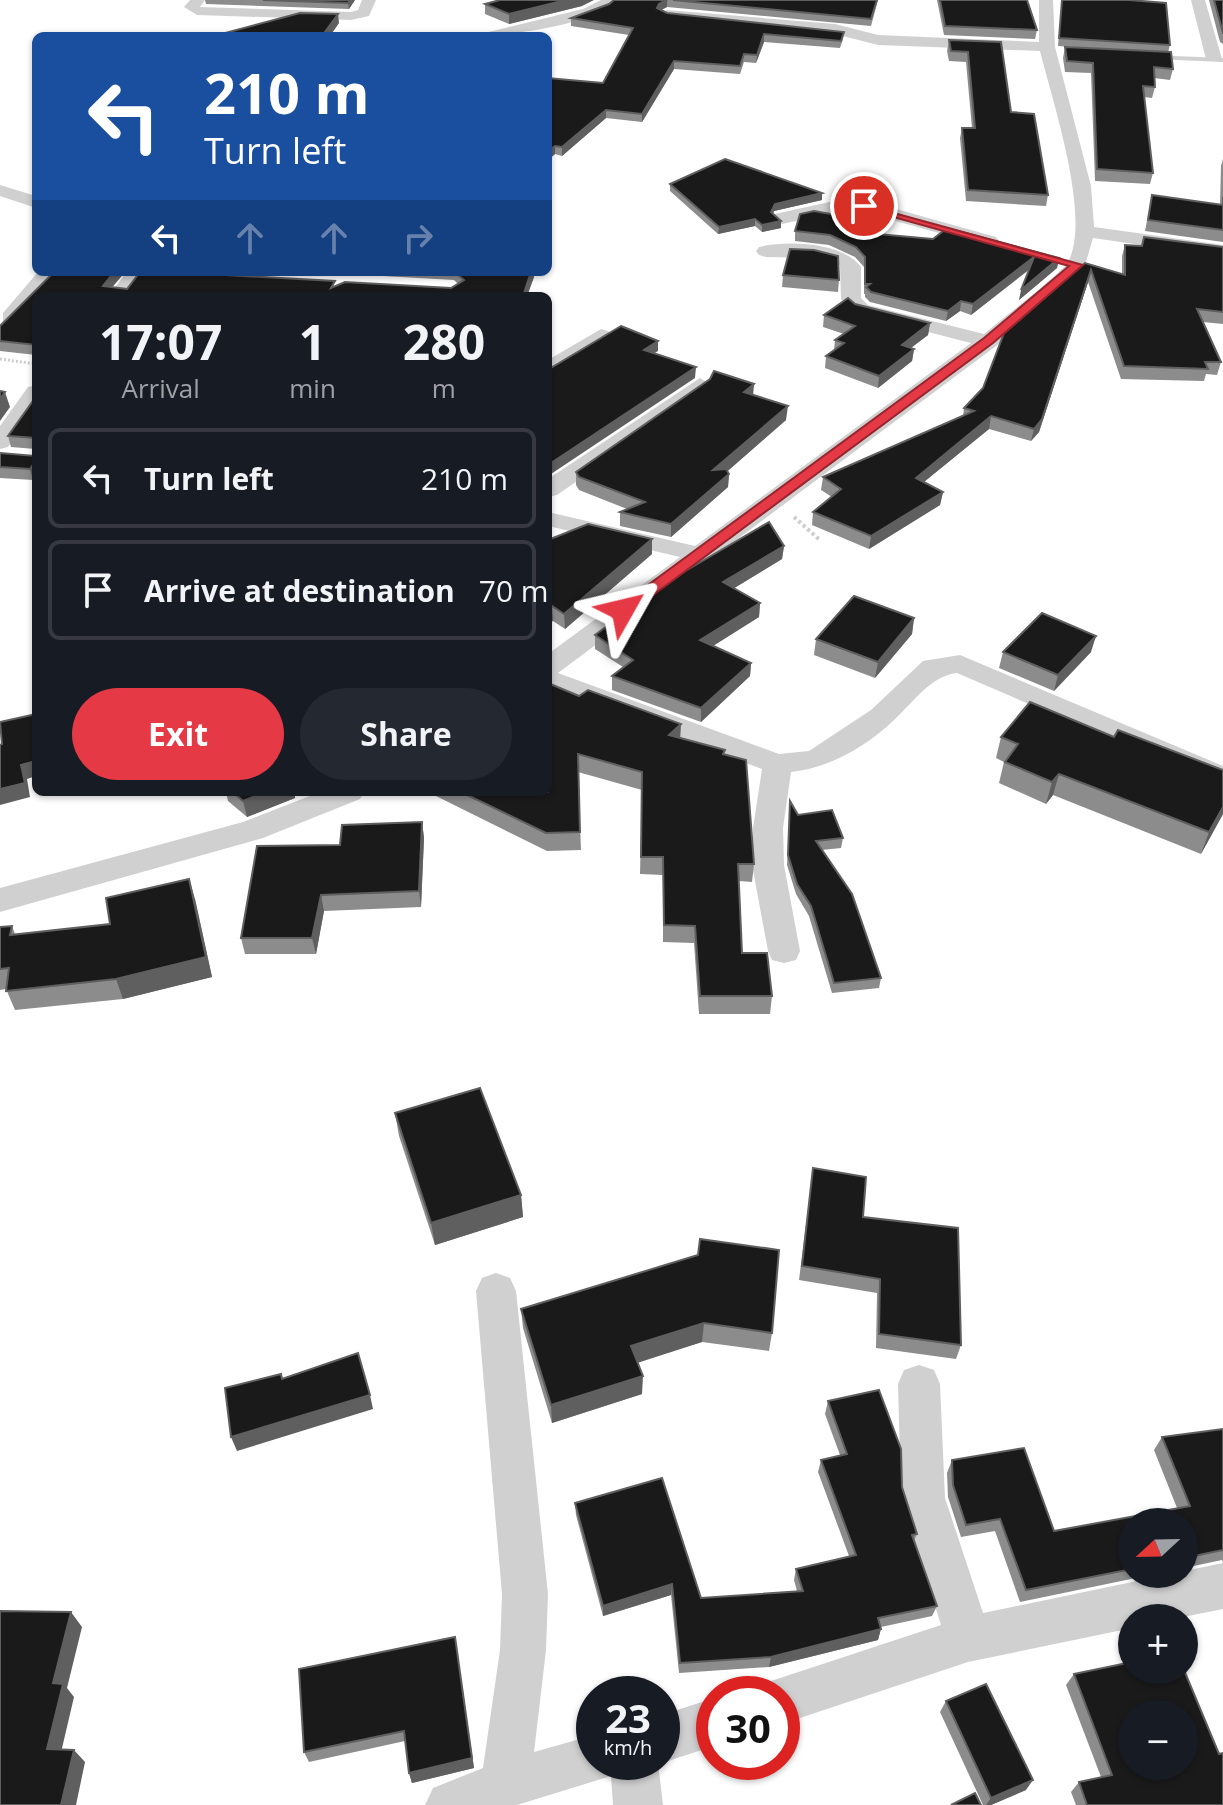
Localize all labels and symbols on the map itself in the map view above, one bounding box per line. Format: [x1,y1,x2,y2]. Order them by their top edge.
pin [830,172,898,240]
position arrow [581,568,665,652]
north arrow [1118,1508,1198,1588]
speed limit sign: 30 [696,1676,800,1780]

